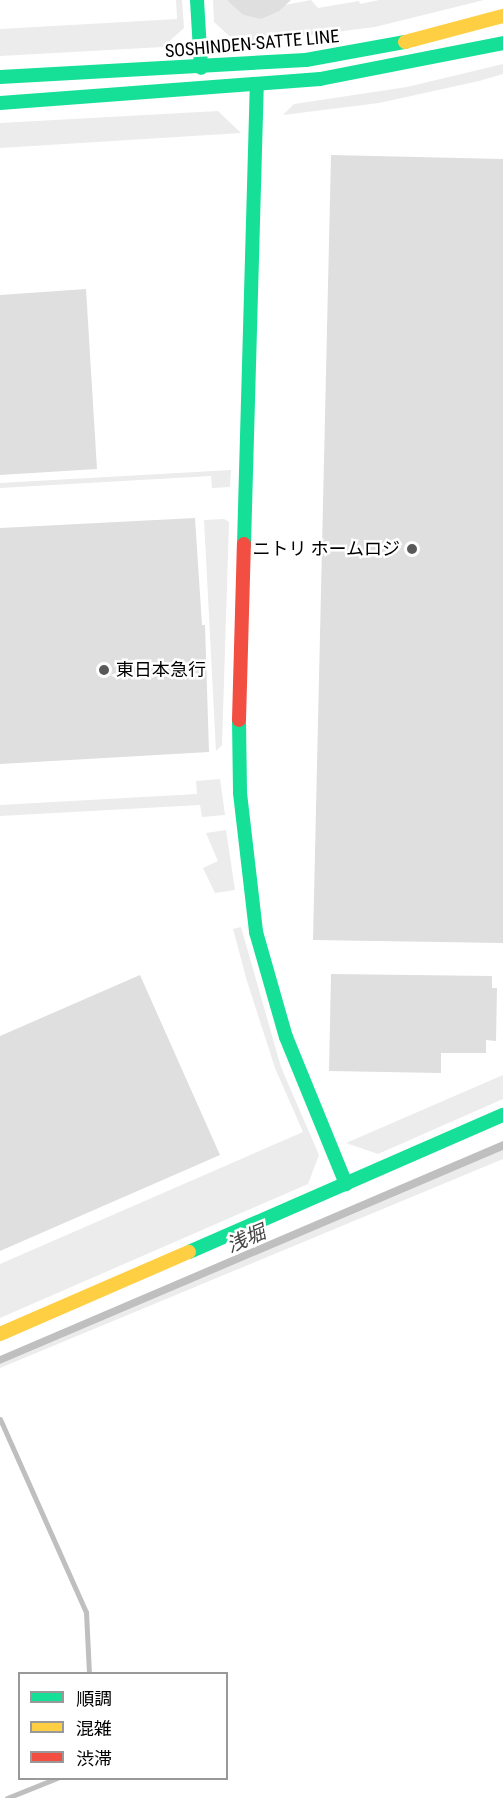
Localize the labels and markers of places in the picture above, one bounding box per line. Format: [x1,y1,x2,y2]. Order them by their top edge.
place label: ニトリ ホームロジ [252,538,400,560]
marker: ニトリ ホームロジ [405,542,419,556]
place label: 東日本急行 [116,659,206,681]
marker: 東日本急行 [97,663,111,677]

